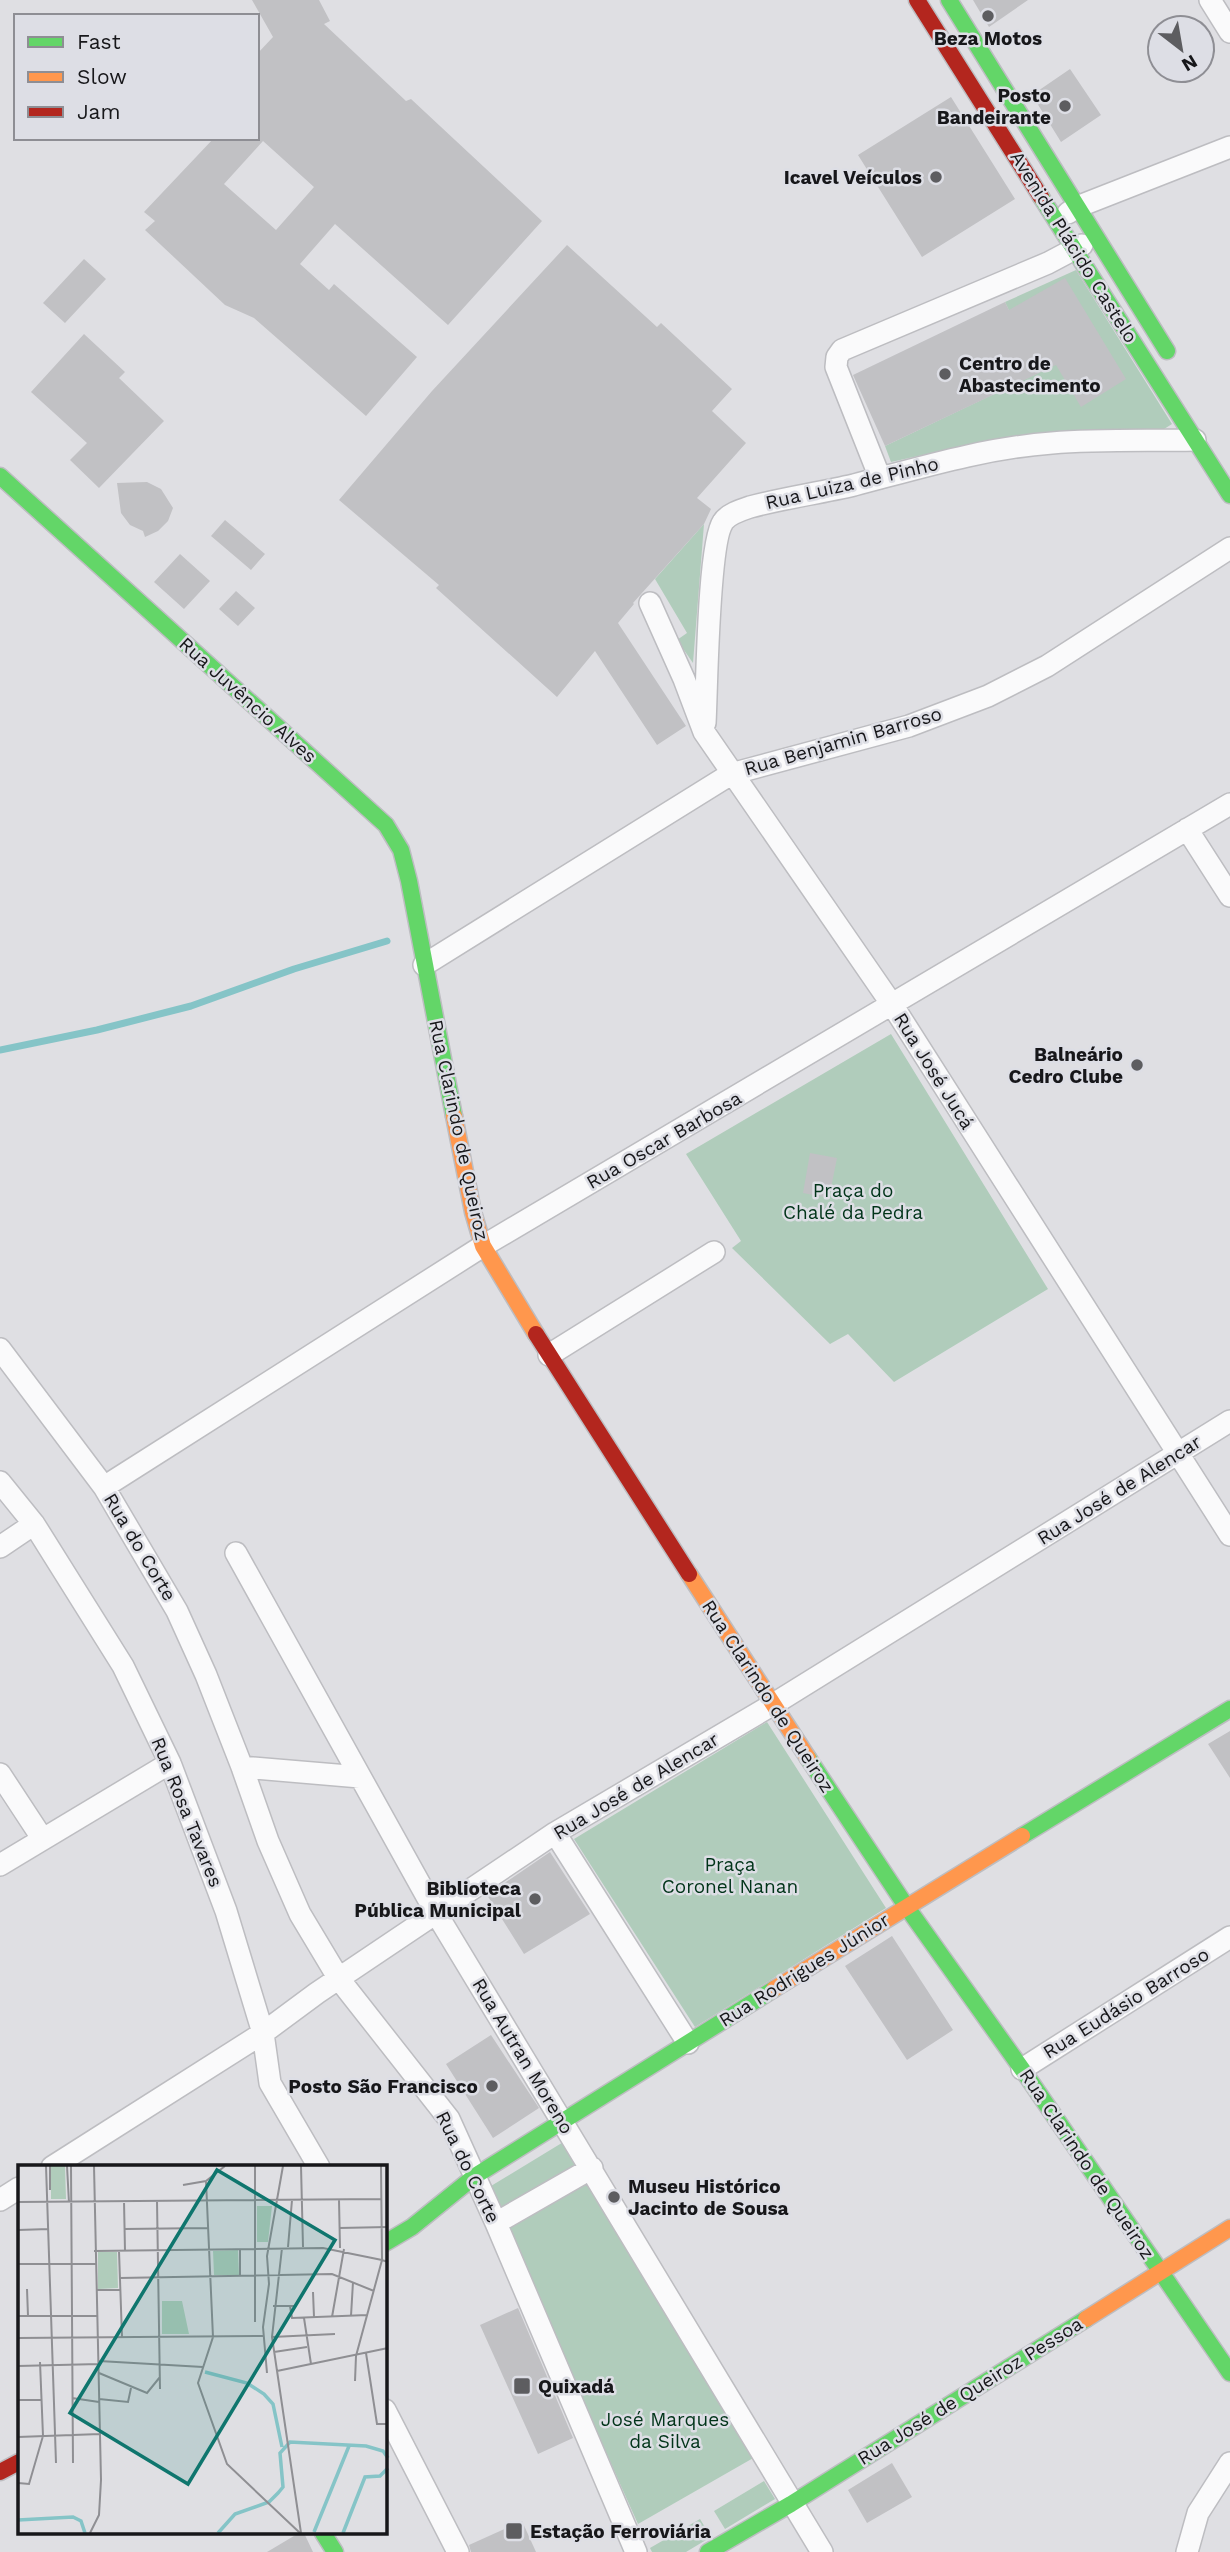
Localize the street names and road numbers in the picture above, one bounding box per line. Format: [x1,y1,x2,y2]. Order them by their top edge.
street label: Avenida Plácido Castelo [1005,147,1143,347]
street label: Rua Luiza de Pinho [763,452,941,514]
street label: Rua Juvêncio Alves [175,632,321,768]
street label: Rua Benjamin Barroso [742,702,944,780]
street label: Rua José Jucá [889,1008,979,1134]
street label: Rua Clarindo de Queiroz [424,1018,494,1242]
street label: Rua Oscar Barbosa [582,1086,746,1194]
street label: Rua José de Alencar [1033,1430,1205,1550]
street label: Rua do Corte [99,1489,181,1605]
street label: Rua Clarindo de Queiroz [697,1595,839,1797]
street label: Rua José de Alencar [549,1727,723,1844]
street label: Rua Rosa Tavares [146,1734,228,1890]
street label: Rua Rodrigues Júnior [715,1908,894,2032]
street label: Rua Eudásio Barroso [1039,1943,1213,2063]
street label: Rua Autran Moreno [467,1974,579,2138]
street label: Rua Clarindo de Queiroz [1015,2064,1159,2264]
street label: Rua do Corte [431,2107,505,2227]
street label: Rua José de Queiroz Pessoa [853,2312,1087,2470]

